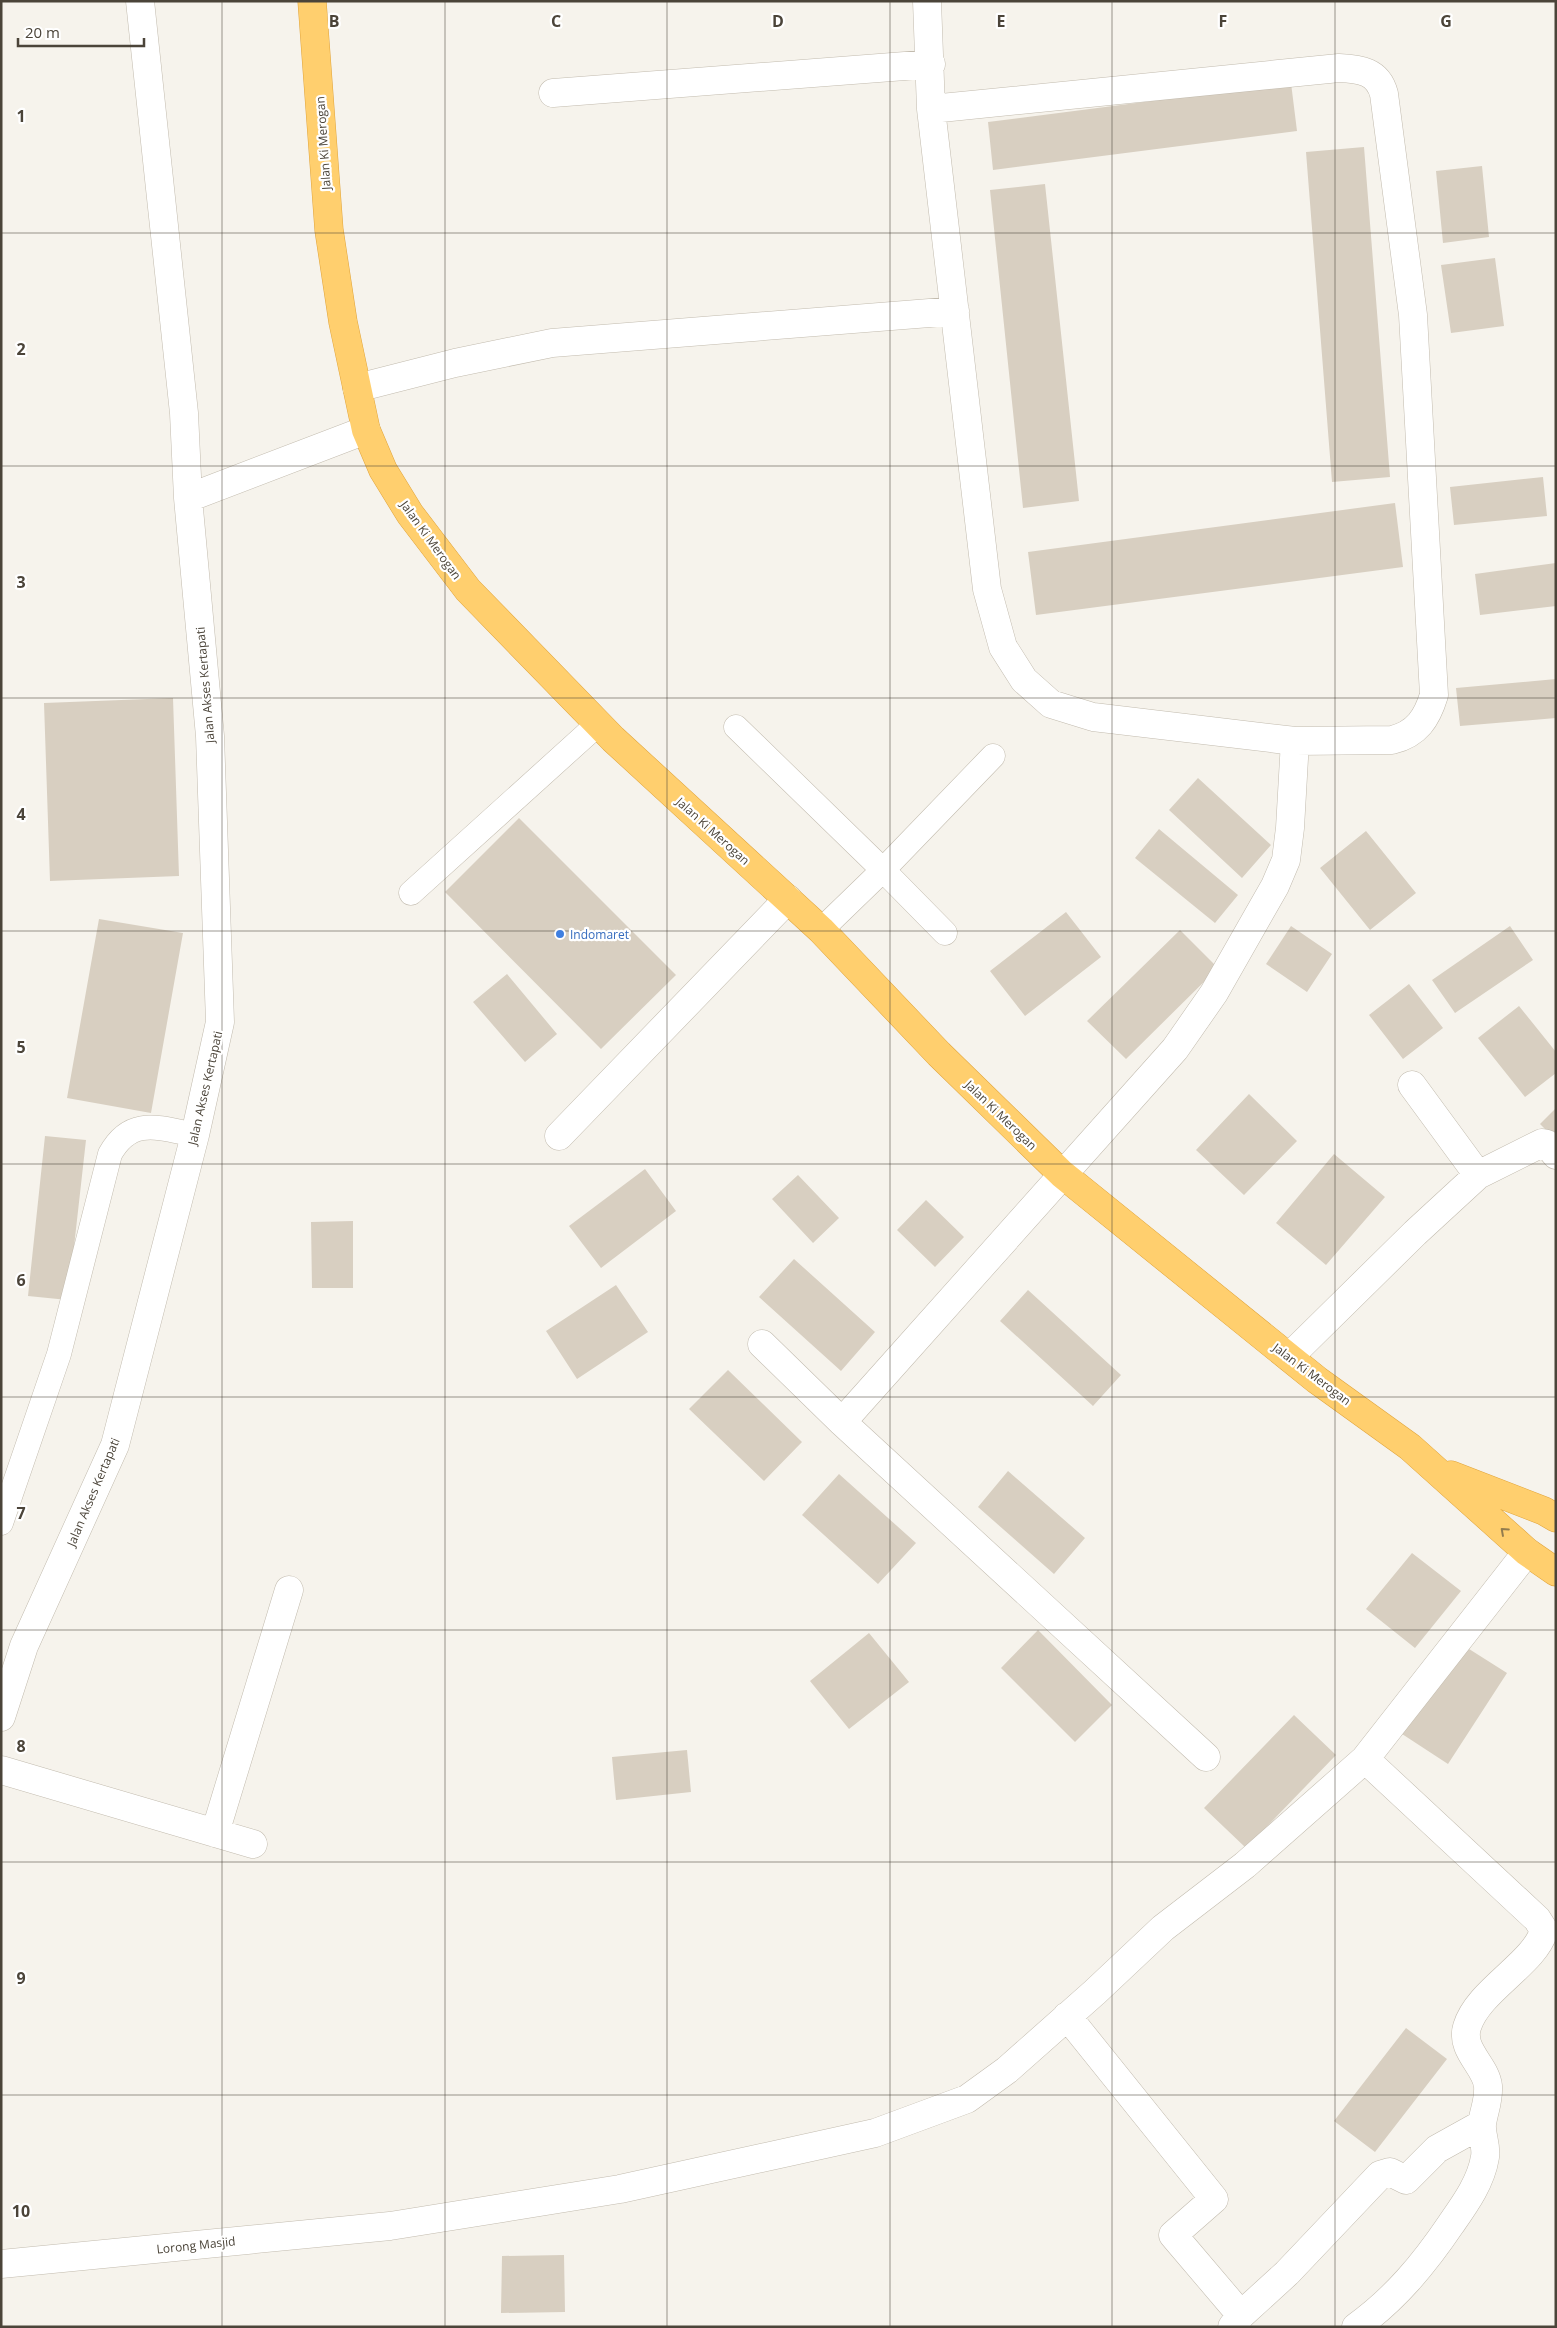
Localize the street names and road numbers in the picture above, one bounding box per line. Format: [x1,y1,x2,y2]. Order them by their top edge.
street label: Jalan Ki Merogan [311,96,335,191]
street label: Jalan Ki Merogan [396,496,465,583]
street label: Jalan Akses Kertapati [191,626,219,745]
street label: Jalan Ki Merogan [672,793,754,869]
street label: Jalan Akses Kertapati [183,1029,226,1148]
street label: Jalan Ki Merogan [961,1076,1041,1154]
street label: Jalan Ki Merogan [1269,1338,1355,1409]
street label: Jalan Akses Kertapati [62,1435,124,1550]
street label: Lorong Masjid [156,2232,236,2258]

